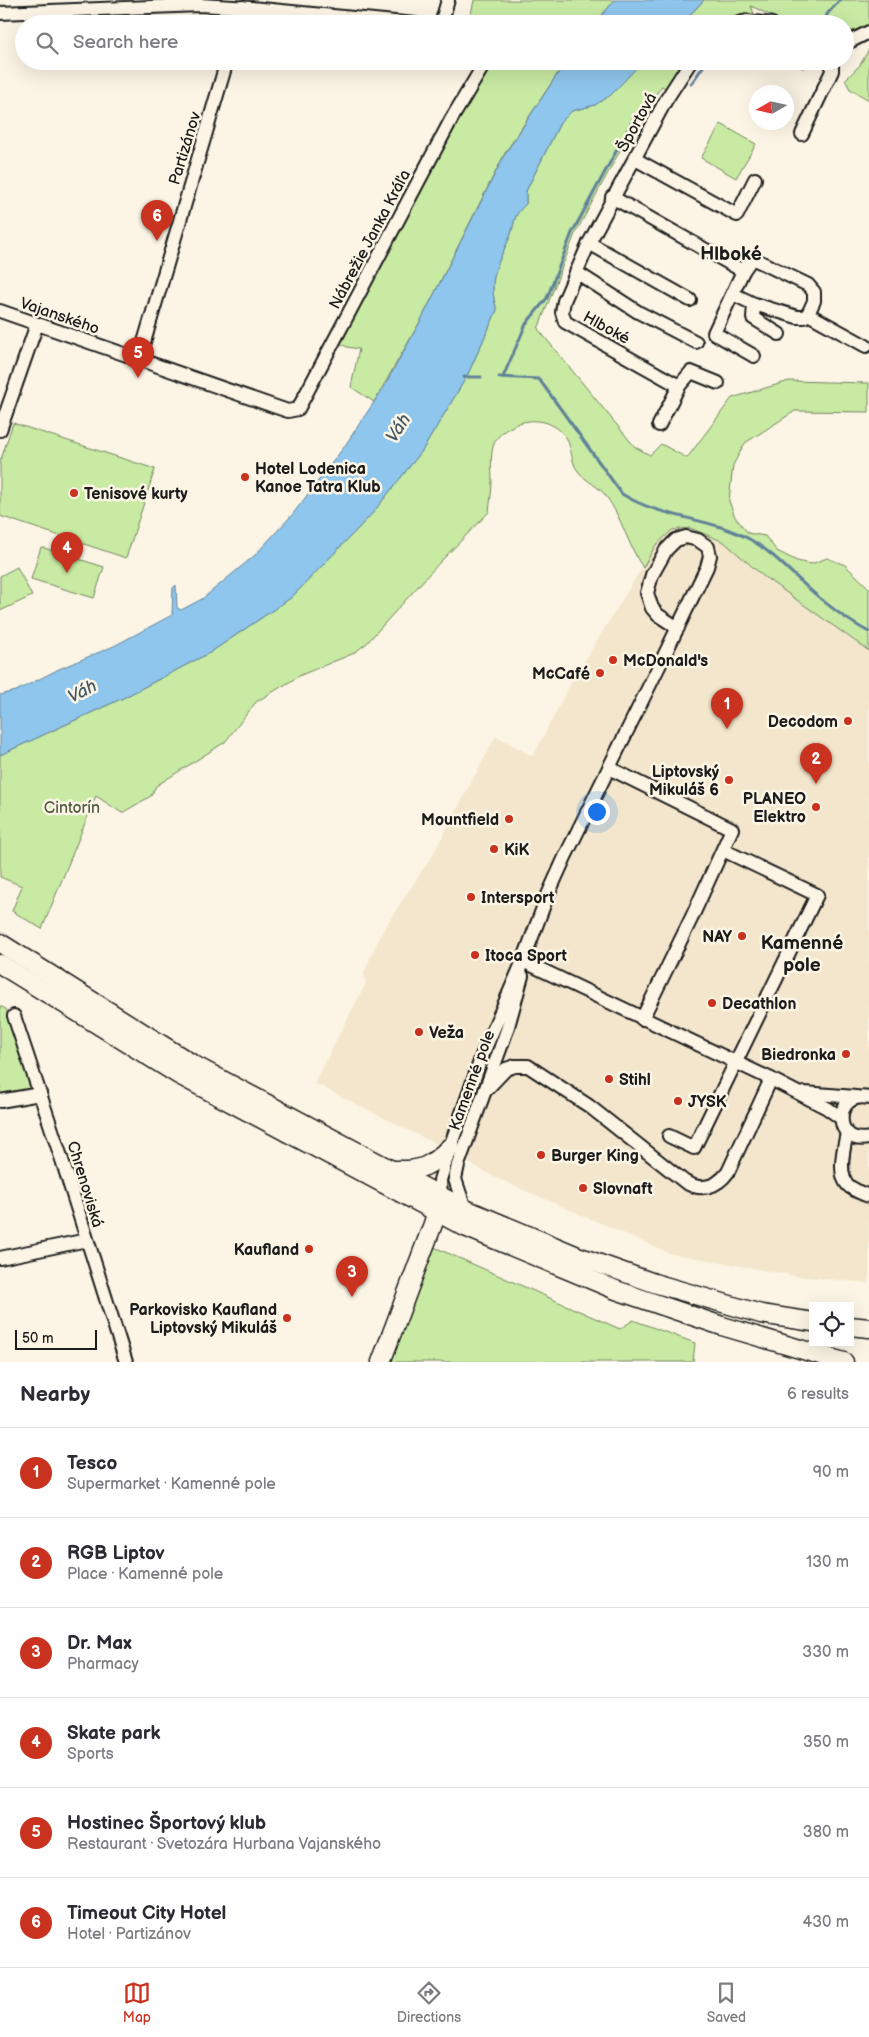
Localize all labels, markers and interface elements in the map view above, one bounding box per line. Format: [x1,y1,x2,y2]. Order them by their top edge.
search box [15,15,854,70]
icon: search [33,29,61,57]
text: Search here [73,31,178,54]
north arrow [749,85,794,130]
street label: Športová [612,89,661,156]
street label: Partizánov [165,109,206,187]
street label: Nábrežie Janka Kráľa [326,167,415,313]
pin: 6 [141,200,173,241]
district label: Hlboké [700,243,762,266]
street label: Vajanského [17,294,102,339]
street label: Hlboké [580,308,633,349]
pin: 5 [122,337,154,378]
water label: Váh [381,410,415,447]
place label: Hotel Lodenica Kanoe Tatra Klub [255,460,381,497]
marker: Hotel Lodenica Kanoe Tatra Klub [239,471,251,483]
place label: Tenisové kurty [84,485,188,504]
marker: Tenisové kurty [68,487,80,499]
pin: 4 [51,532,83,573]
place label: McDonald's [623,652,708,671]
marker: McDonald's [607,654,619,666]
place label: McCafé [532,665,590,684]
marker: McCafé [594,667,606,679]
water label: Váh [64,675,100,708]
pin: 1 [711,688,743,729]
place label: Decodom [768,713,838,732]
marker: Decodom [842,715,854,727]
pin: 2 [800,743,832,784]
place label: Liptovský Mikuláš 6 [649,763,720,800]
marker: Liptovský Mikuláš 6 [723,774,735,786]
place label: PLANEO Elektro [743,790,806,827]
park label: Cintorín [44,799,100,818]
your location [584,799,610,825]
marker: PLANEO Elektro [810,801,822,813]
place label: Mountfield [421,811,499,830]
marker: Mountfield [503,813,515,825]
place label: KiK [504,841,529,860]
marker: KiK [488,843,500,855]
place label: Intersport [481,889,555,908]
marker: Intersport [465,891,477,903]
place label: NAY [702,928,733,947]
marker: NAY [736,930,748,942]
district label: Kamenné pole [761,932,843,977]
place label: Itoca Sport [485,947,568,966]
marker: Itoca Sport [469,949,481,961]
place label: Decathlon [722,995,796,1014]
marker: Decathlon [706,997,718,1009]
place label: Veža [429,1024,464,1043]
marker: Veža [413,1026,425,1038]
street label: Kamenné pole [445,1027,500,1133]
place label: Biedronka [761,1046,836,1065]
marker: Biedronka [840,1048,852,1060]
place label: Stihl [619,1071,651,1090]
marker: Stihl [603,1073,615,1085]
place label: JYSK [688,1093,727,1112]
marker: JYSK [672,1095,684,1107]
street label: Chrenoviská [62,1139,107,1230]
place label: Burger King [551,1147,639,1166]
marker: Burger King [535,1149,547,1161]
place label: Slovnaft [593,1180,653,1199]
marker: Slovnaft [577,1182,589,1194]
place label: Kaufland [234,1241,299,1260]
marker: Kaufland [303,1243,315,1255]
pin: 3 [336,1256,368,1297]
place label: Parkovisko Kaufland Liptovský Mikuláš [129,1301,277,1338]
map controls [809,1302,854,1347]
button: locate [809,1302,854,1347]
marker: Parkovisko Kaufland Liptovský Mikuláš [281,1312,293,1324]
scale bar [15,1327,98,1350]
text: 50 m [22,1330,54,1347]
text: Nearby [20,1382,90,1407]
text: 6 results [787,1385,849,1404]
text: Tesco [67,1452,117,1475]
text: 1 [33,1463,39,1482]
text: 90 m [813,1463,849,1482]
text: Supermarket · Kamenné pole [67,1475,276,1494]
text: RGB Liptov [67,1542,165,1565]
text: 2 [31,1553,41,1572]
text: 130 m [806,1553,849,1572]
text: Place · Kamenné pole [67,1565,223,1584]
text: Dr. Max [67,1632,132,1655]
text: 3 [31,1643,41,1662]
text: 330 m [802,1643,849,1662]
text: Pharmacy [67,1655,139,1674]
text: Skate park [67,1722,160,1745]
text: 4 [31,1733,41,1752]
text: 350 m [803,1733,849,1752]
text: Sports [67,1745,114,1764]
text: Hostinec Športový klub [67,1812,266,1835]
text: 5 [31,1823,41,1842]
text: 380 m [803,1823,849,1842]
text: Restaurant · Svetozára Hurbana Vajanského [67,1835,381,1854]
text: Timeout City Hotel [67,1902,226,1925]
text: 6 [31,1913,41,1932]
text: 430 m [802,1913,849,1932]
text: Hotel · Partizánov [67,1925,191,1944]
tab: Map [123,1979,151,2026]
tab: Directions [397,1979,461,2026]
tab: Saved [707,1979,746,2026]

